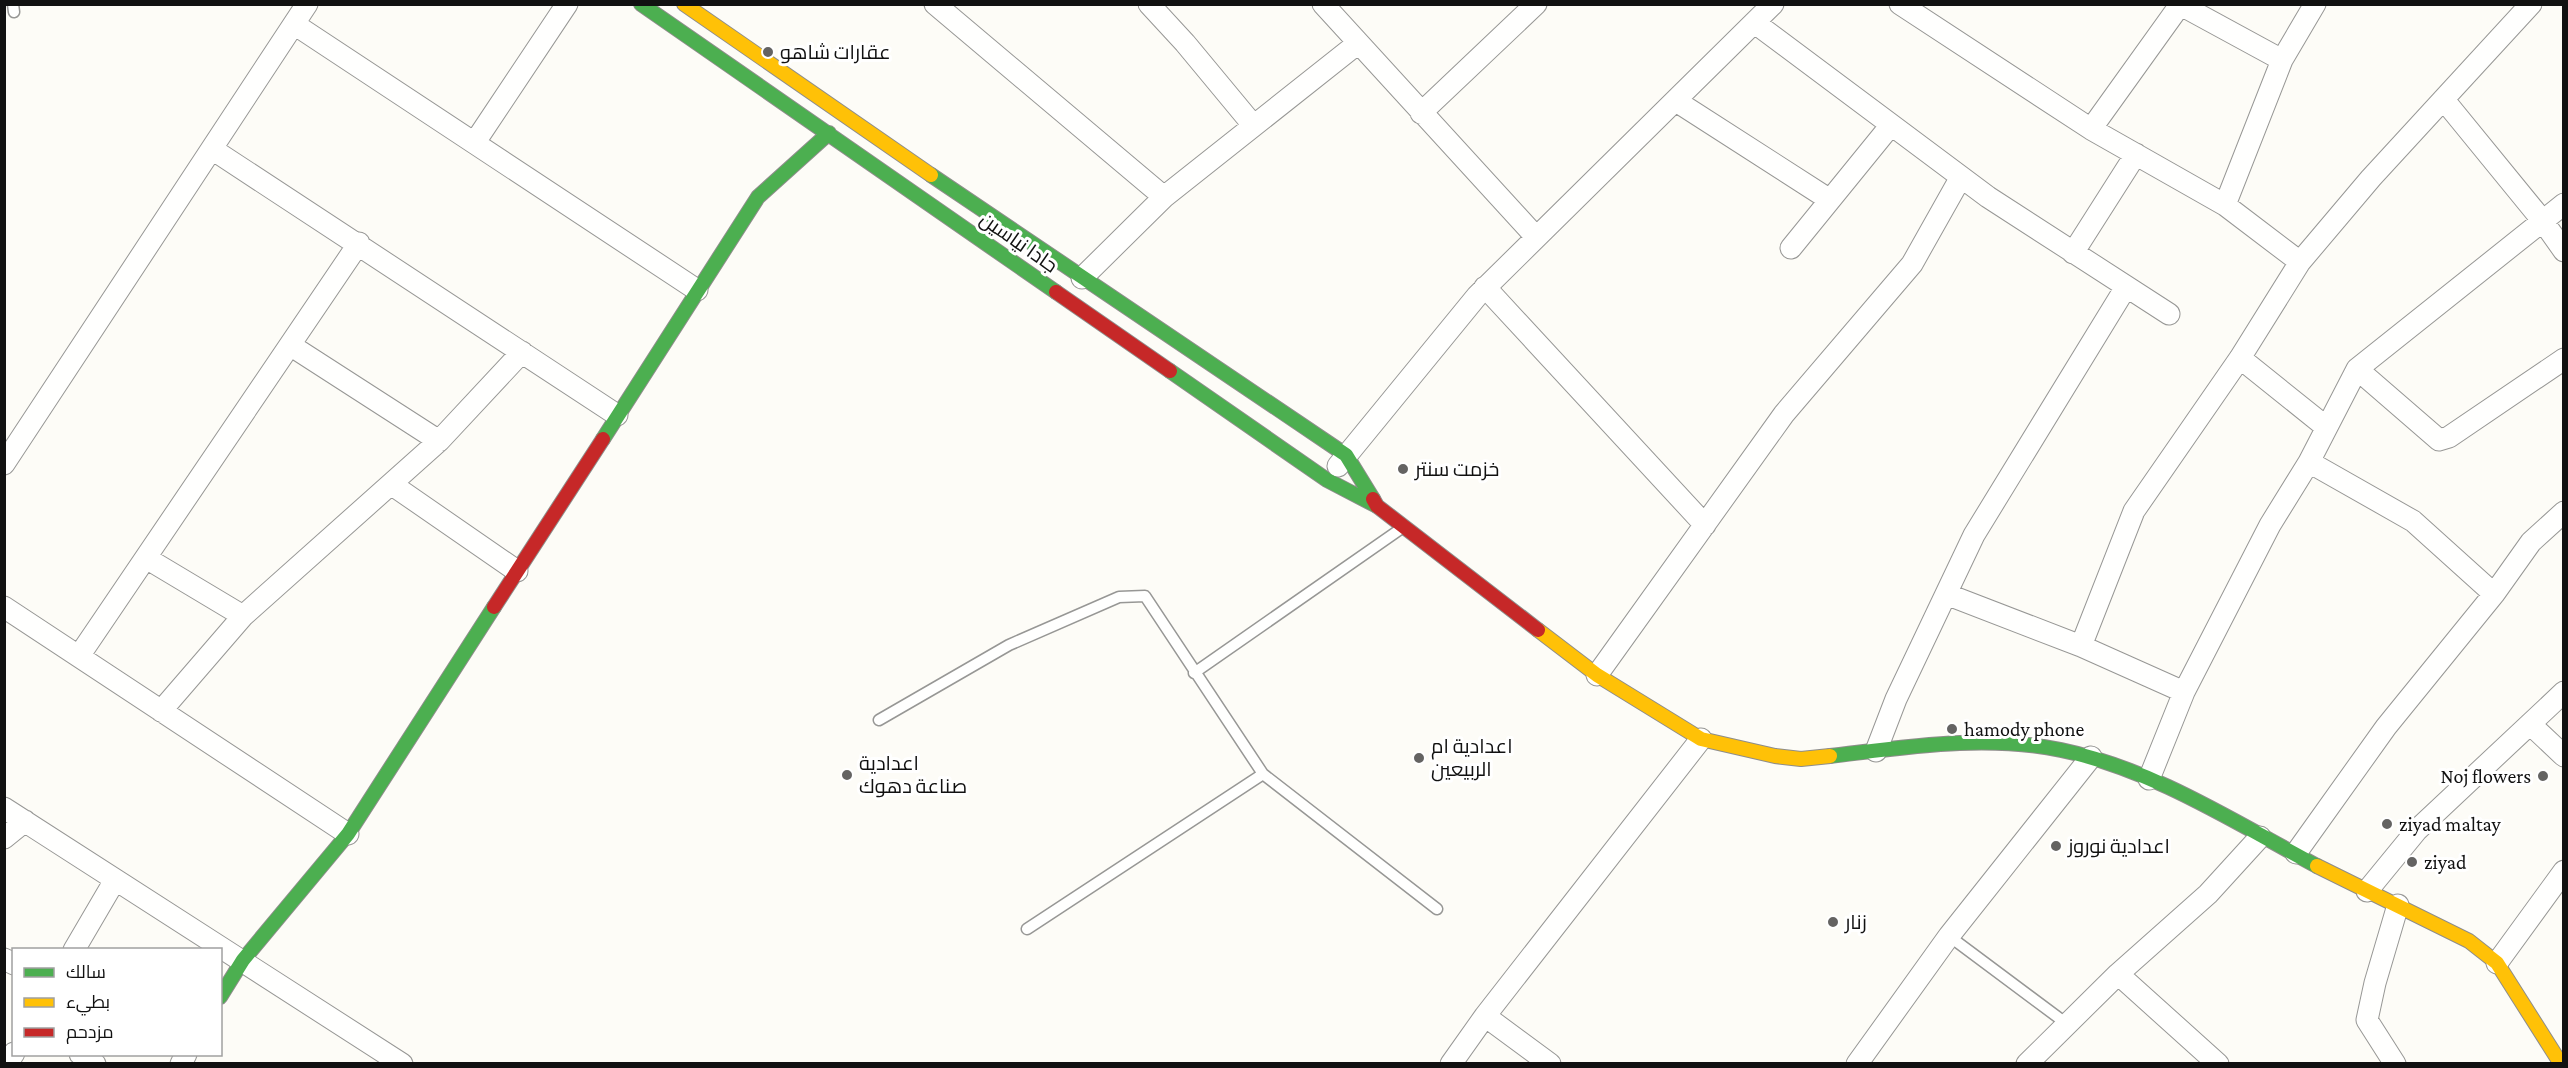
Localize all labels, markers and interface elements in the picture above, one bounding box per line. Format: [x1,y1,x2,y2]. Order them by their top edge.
place label: عقارات شاهو [780,41,891,64]
marker: عقارات شاهو [761,45,775,59]
street label: جادا نیاسین [975,207,1062,278]
place label: خزمت سنتر [1414,458,1499,481]
marker: خزمت سنتر [1396,462,1410,476]
place label: hamody phone [1964,718,2084,741]
marker: hamody phone [1945,722,1959,736]
place label: اعدادية ام الربيعين [1431,735,1513,782]
marker: اعدادية ام الربيعين [1412,751,1426,765]
place label: اعدادية صناعة دهوك [859,752,967,798]
place label: Noj flowers [2440,765,2531,788]
marker: اعدادية صناعة دهوك [840,768,854,782]
marker: Noj flowers [2536,769,2550,783]
place label: ziyad maltay [2399,813,2502,836]
marker: ziyad maltay [2380,817,2394,831]
place label: اعدادية نوروز [2067,835,2170,858]
marker: اعدادية نوروز [2049,839,2063,853]
place label: ziyad [2424,851,2467,874]
marker: ziyad [2405,855,2419,869]
place label: زنار [1844,911,1867,934]
marker: زنار [1826,915,1840,929]
legend [12,948,222,1056]
text: سالك [66,962,106,982]
text: بطيء [66,992,110,1016]
text: مزدحم [66,1022,114,1044]

